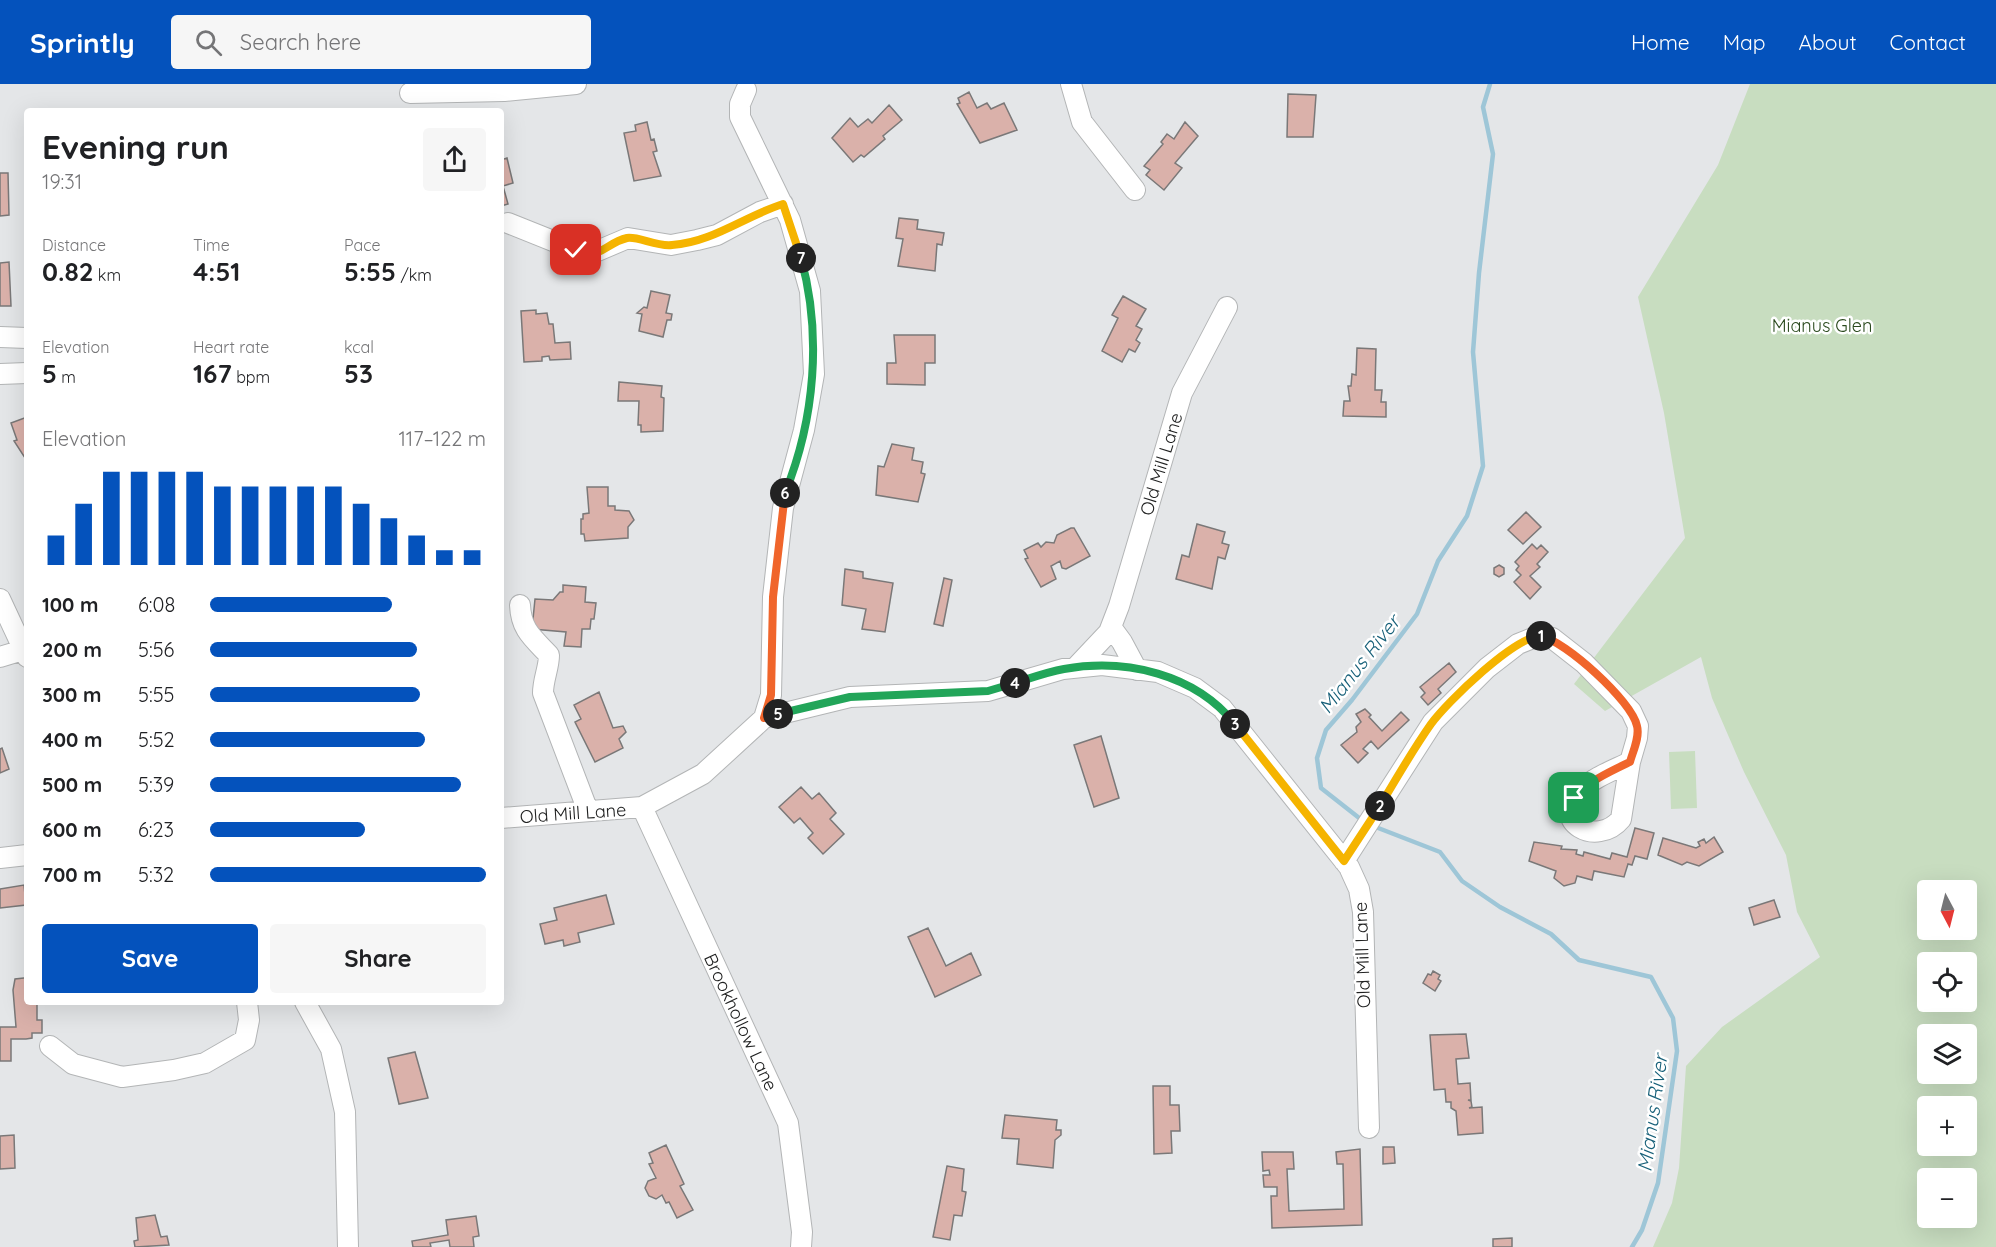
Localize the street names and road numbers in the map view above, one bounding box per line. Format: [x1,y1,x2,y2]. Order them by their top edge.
street label: Old Mill Lane [1134,410,1188,518]
street label: Old Mill Lane [519,798,627,828]
street label: Old Mill Lane [1349,901,1375,1009]
street label: Brookhollow Lane [699,950,783,1094]

